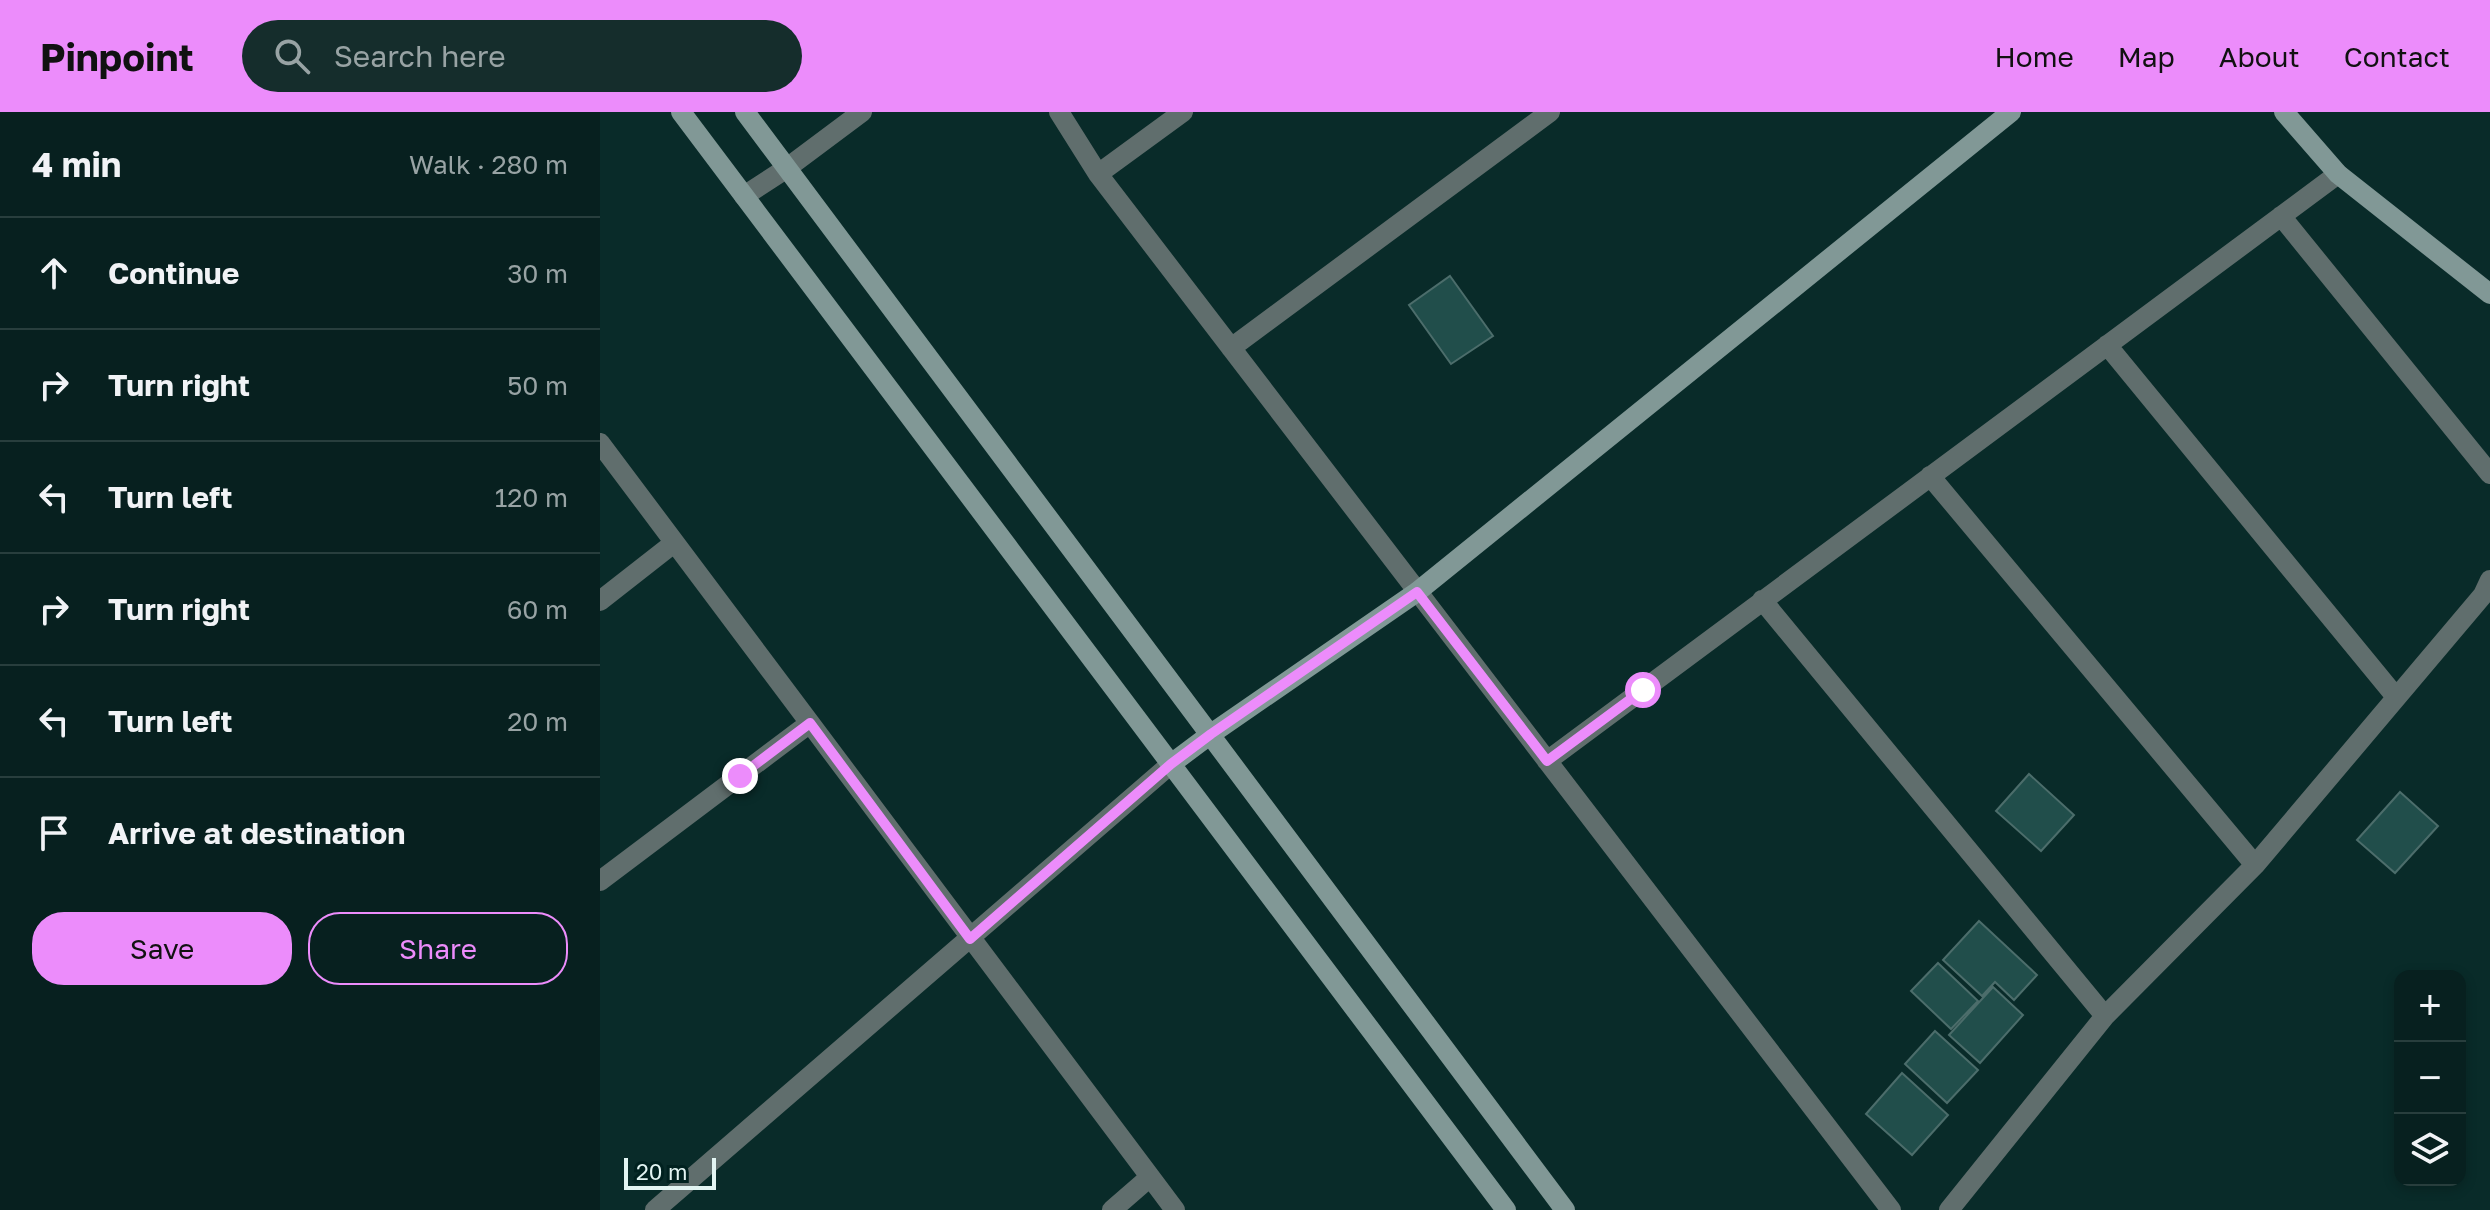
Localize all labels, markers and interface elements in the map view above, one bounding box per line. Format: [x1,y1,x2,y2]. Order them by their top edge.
search box [242,20,802,92]
text: Pinpoint [40,34,194,79]
icon: search [270,34,314,78]
text: Search here [334,38,506,74]
text: Home [1995,40,2074,73]
text: Map [2118,40,2175,73]
text: About [2219,40,2300,73]
text: Contact [2344,40,2450,73]
text: 4 min [32,144,121,184]
text: Walk · 280 m [409,149,568,180]
icon: ahead [32,251,76,295]
text: Continue [108,255,239,291]
text: 30 m [507,258,568,289]
icon: right [32,363,76,407]
text: Turn right [108,367,250,403]
text: 50 m [507,370,568,401]
icon: left [32,475,76,519]
text: Turn left [108,479,233,515]
text: 120 m [495,482,568,513]
icon: right [32,587,76,631]
text: Turn right [108,591,250,627]
text: 60 m [507,594,568,625]
route start [1625,672,1661,708]
icon: left [32,699,76,743]
text: Turn left [108,703,233,739]
text: 20 m [507,706,568,737]
route end [722,758,758,794]
icon: arrive [32,811,76,855]
text: Arrive at destination [108,815,405,851]
button: Save [32,912,292,985]
button: Share [308,912,568,985]
map controls [2394,970,2466,1186]
button: + [2394,970,2466,1042]
button: − [2394,1042,2466,1114]
button: layers [2394,1114,2466,1186]
scale bar [624,1154,716,1190]
text: 20 m [636,1158,687,1185]

